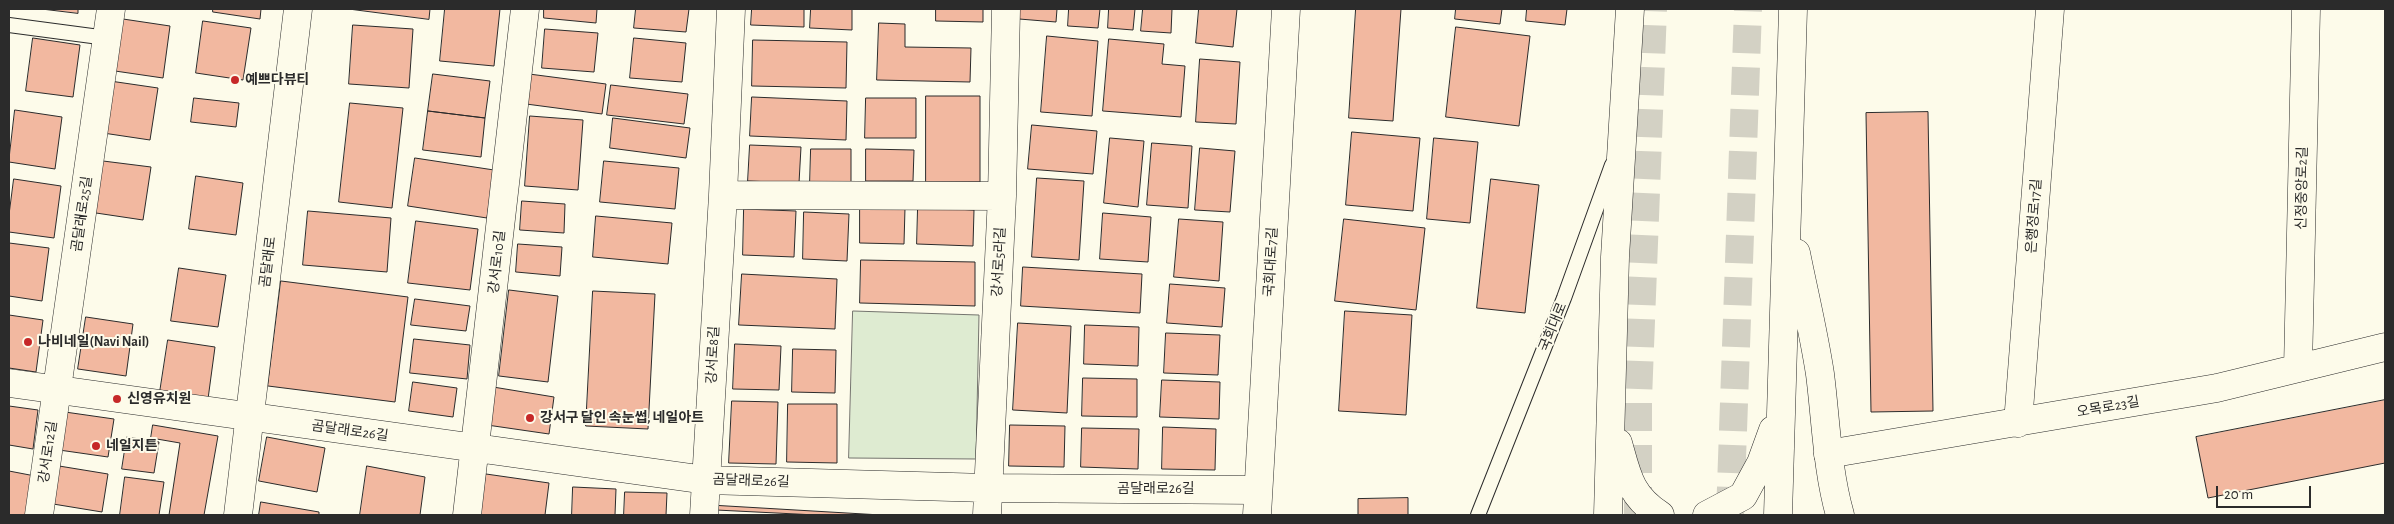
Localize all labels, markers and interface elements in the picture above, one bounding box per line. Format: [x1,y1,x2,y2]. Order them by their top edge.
place label: 예쁘다뷰티 [245,72,309,88]
marker: 예쁘다뷰티 [229,74,241,86]
street label: 신정중앙로2길 [2293,146,2311,230]
street label: 곰달래로25길 [68,175,96,253]
street label: 은행정로17길 [2023,178,2045,254]
street label: 강서로5라길 [989,226,1009,298]
street label: 국회대로7길 [1261,226,1281,298]
street label: 강서로10길 [485,229,509,295]
street label: 곰달래로 [257,235,279,289]
street label: 국회대로 [1536,300,1570,354]
street label: 강서로8길 [703,326,723,384]
place label: 나비네일(Navi Nail) [38,334,150,350]
marker: 나비네일(Navi Nail) [22,336,34,348]
place label: 신영유치원 [127,391,191,407]
marker: 신영유치원 [111,393,123,405]
street label: 오목로23길 [2075,393,2141,421]
place label: 강서구 달인 속눈썹, 네일아트 [540,410,704,426]
marker: 강서구 달인 속눈썹, 네일아트 [524,412,536,424]
street label: 곰달래로26길 [311,417,389,445]
street label: 강서로12길 [35,420,61,484]
place label: 네일지튼 [106,438,158,454]
marker: 네일지튼 [90,440,102,452]
street label: 곰달래로26길 [712,471,790,491]
scale bar [2219,476,2314,508]
street label: 곰달래로26길 [1117,481,1195,497]
text: 20 m [2224,487,2253,502]

